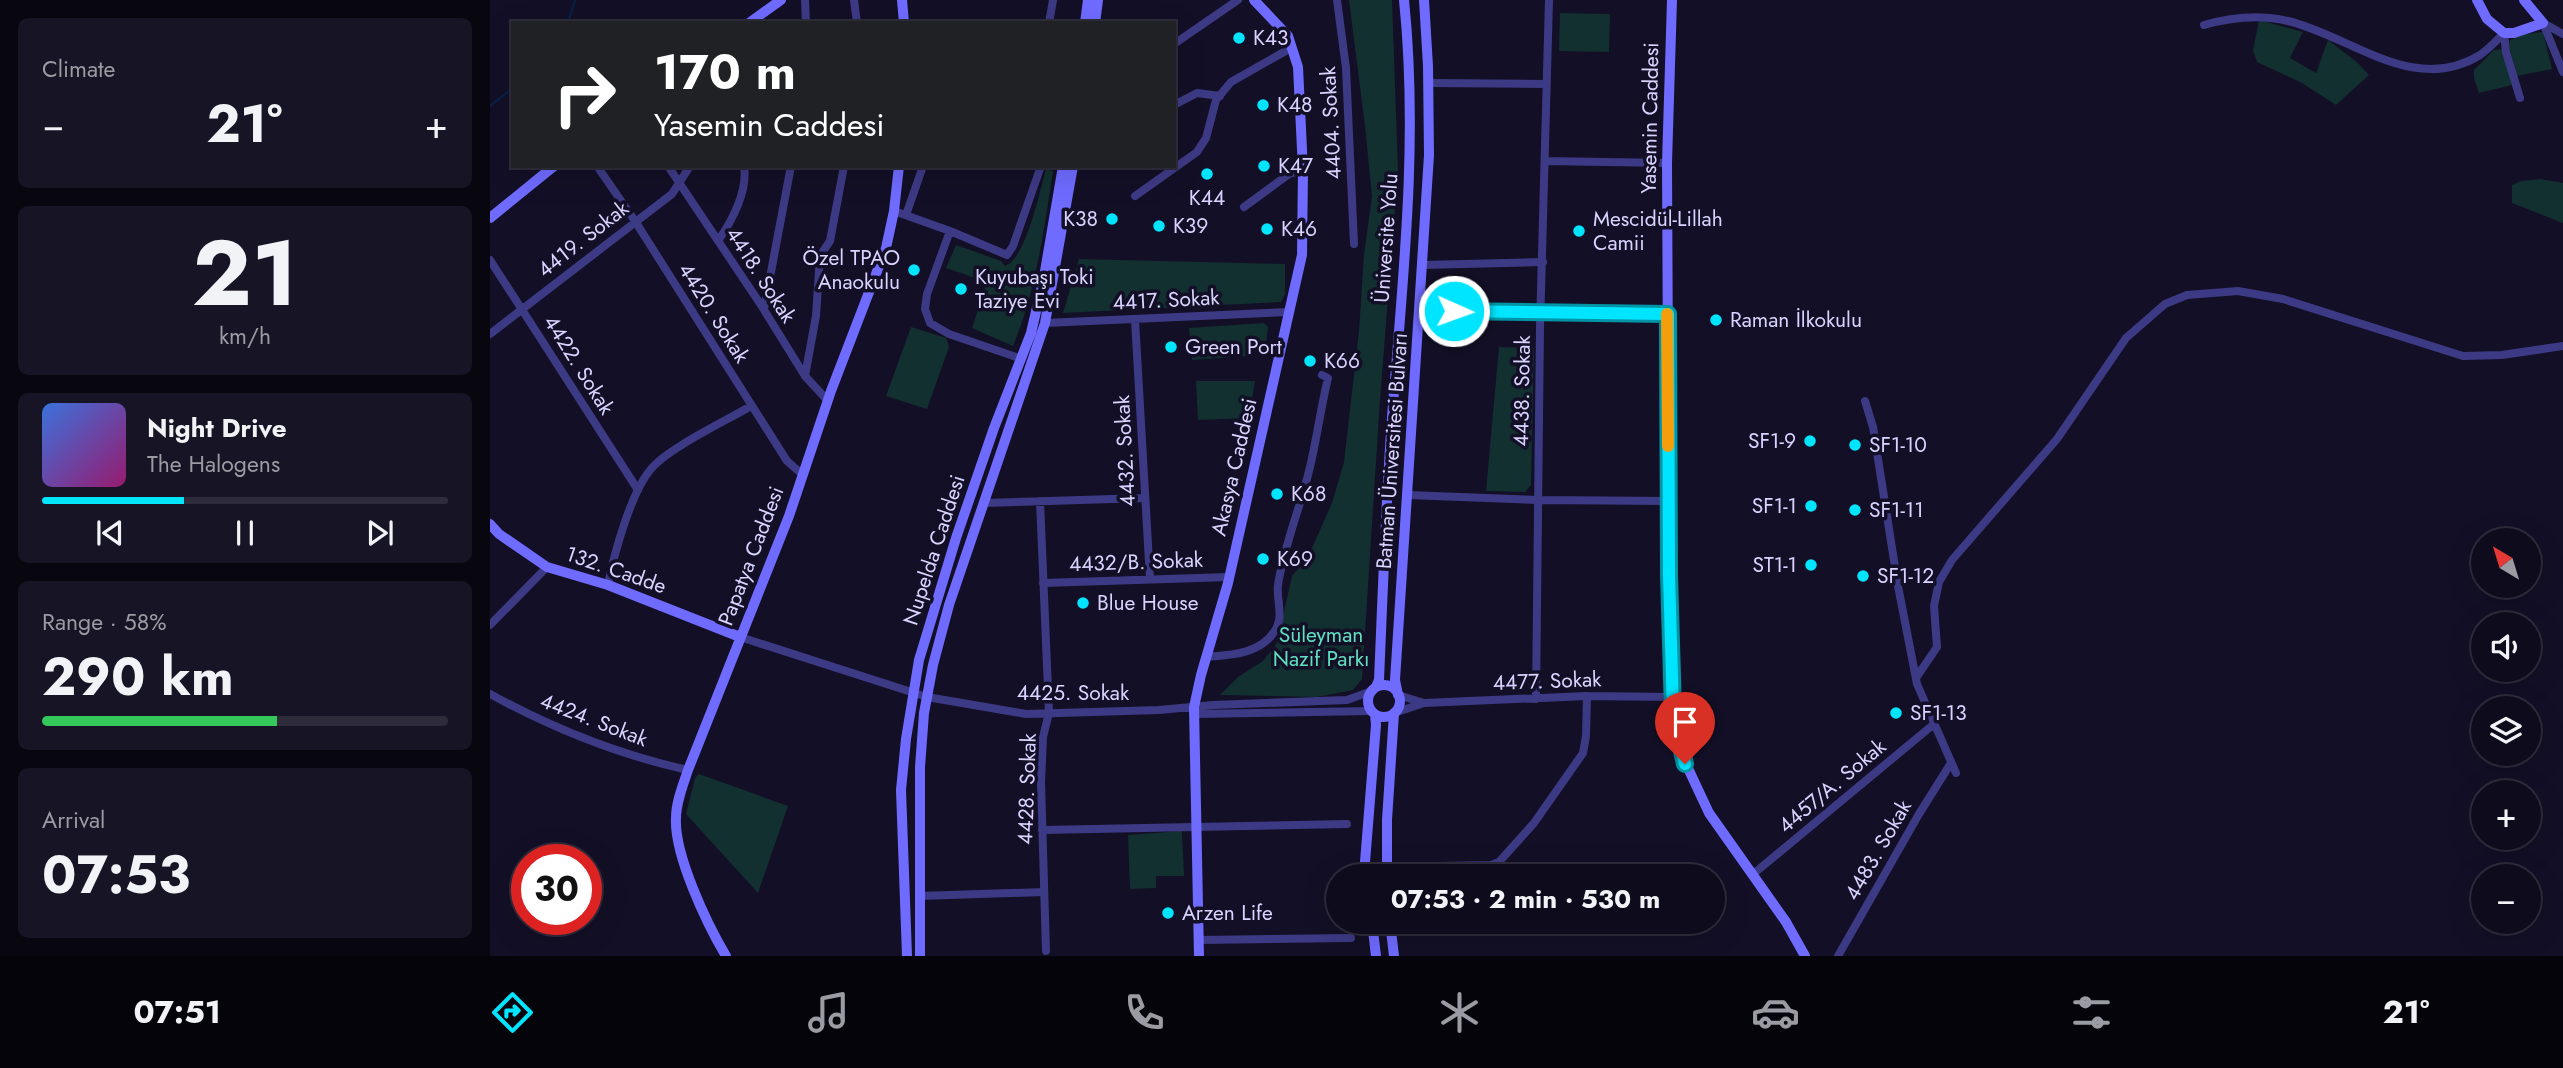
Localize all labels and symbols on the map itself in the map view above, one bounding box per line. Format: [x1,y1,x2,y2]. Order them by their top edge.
place label: K43 [1253,23,1289,53]
marker: K43 [1231,30,1247,46]
street label: Yasemin Caddesi [1634,42,1666,194]
street label: 4404. Sokak [1313,65,1349,180]
place label: K48 [1277,90,1313,120]
marker: K48 [1255,97,1271,113]
place label: K47 [1278,151,1313,181]
marker: K47 [1256,158,1272,174]
marker: K44 [1199,166,1215,182]
street label: Üniversite Yolu [1367,172,1405,304]
place label: K44 [1189,183,1225,213]
street label: 4419. Sokak [531,193,636,284]
place label: K38 [1063,204,1098,234]
place label: Mescidül-Lillah Camii [1593,204,1723,258]
marker: K38 [1104,211,1120,227]
place label: K39 [1173,211,1208,241]
place label: K46 [1281,214,1317,244]
marker: K39 [1151,218,1167,234]
street label: 4418. Sokak [719,221,804,330]
marker: K46 [1259,221,1275,237]
marker: Mescidül-Lillah Camii [1571,223,1587,239]
place label: Özel TPAO Anaokulu [802,243,900,297]
street label: 4420. Sokak [671,257,757,370]
marker: Özel TPAO Anaokulu [906,262,922,278]
place label: Kuyubaşı Toki Taziye Evi [975,262,1094,316]
position arrow [1417,274,1491,348]
marker: Kuyubaşı Toki Taziye Evi [953,281,969,297]
street label: 4417. Sokak [1112,282,1221,318]
place label: Raman İlkokulu [1730,305,1862,335]
street label: 4422. Sokak [536,309,622,421]
marker: Raman İlkokulu [1708,312,1724,328]
place label: Green Port [1185,332,1282,362]
street label: Batman Üniversitesi Bulvarı [1369,332,1415,570]
street label: 4438. Sokak [1506,334,1538,447]
marker: Green Port [1163,339,1179,355]
place label: K66 [1324,346,1360,376]
marker: K66 [1302,353,1318,369]
street label: 4432. Sokak [1107,394,1143,508]
street label: Akasya Caddesi [1204,395,1264,539]
place label: SF1-9 [1748,426,1796,456]
place label: SF1-10 [1869,430,1927,460]
marker: SF1-9 [1802,433,1818,449]
marker: SF1-10 [1847,437,1863,453]
street label: Nupelda Caddesi [896,471,972,629]
place label: K68 [1291,479,1326,509]
street label: Papatya Caddesi [711,482,791,630]
marker: K68 [1269,486,1285,502]
place label: SF1-1 [1752,491,1797,521]
place label: SF1-11 [1869,495,1924,525]
marker: SF1-1 [1803,498,1819,514]
marker: SF1-11 [1847,502,1863,518]
north arrow [2471,528,2541,598]
street label: 132. Cadde [562,539,671,601]
place label: K69 [1277,544,1313,574]
street label: 4432/B. Sokak [1068,545,1204,579]
place label: ST1-1 [1752,550,1797,580]
marker: K69 [1255,551,1271,567]
marker: ST1-1 [1803,557,1819,573]
place label: SF1-12 [1877,561,1934,591]
marker: SF1-12 [1855,568,1871,584]
place label: Blue House [1097,588,1199,618]
marker: Blue House [1075,595,1091,611]
park label: Süleyman Nazif Parkı [1273,620,1369,674]
street label: 4477. Sokak [1492,664,1603,698]
street label: 4425. Sokak [1017,678,1130,708]
street label: 4424. Sokak [536,686,653,754]
pin [1655,692,1715,764]
place label: SF1-13 [1910,698,1967,728]
marker: SF1-13 [1888,705,1904,721]
street label: 4457/A. Sokak [1772,731,1893,840]
street label: 4428. Sokak [1010,732,1044,845]
street label: 4483. Sokak [1837,794,1919,906]
speed limit sign: 30 [511,844,602,935]
place label: Arzen Life [1182,898,1273,928]
marker: Arzen Life [1160,905,1176,921]

